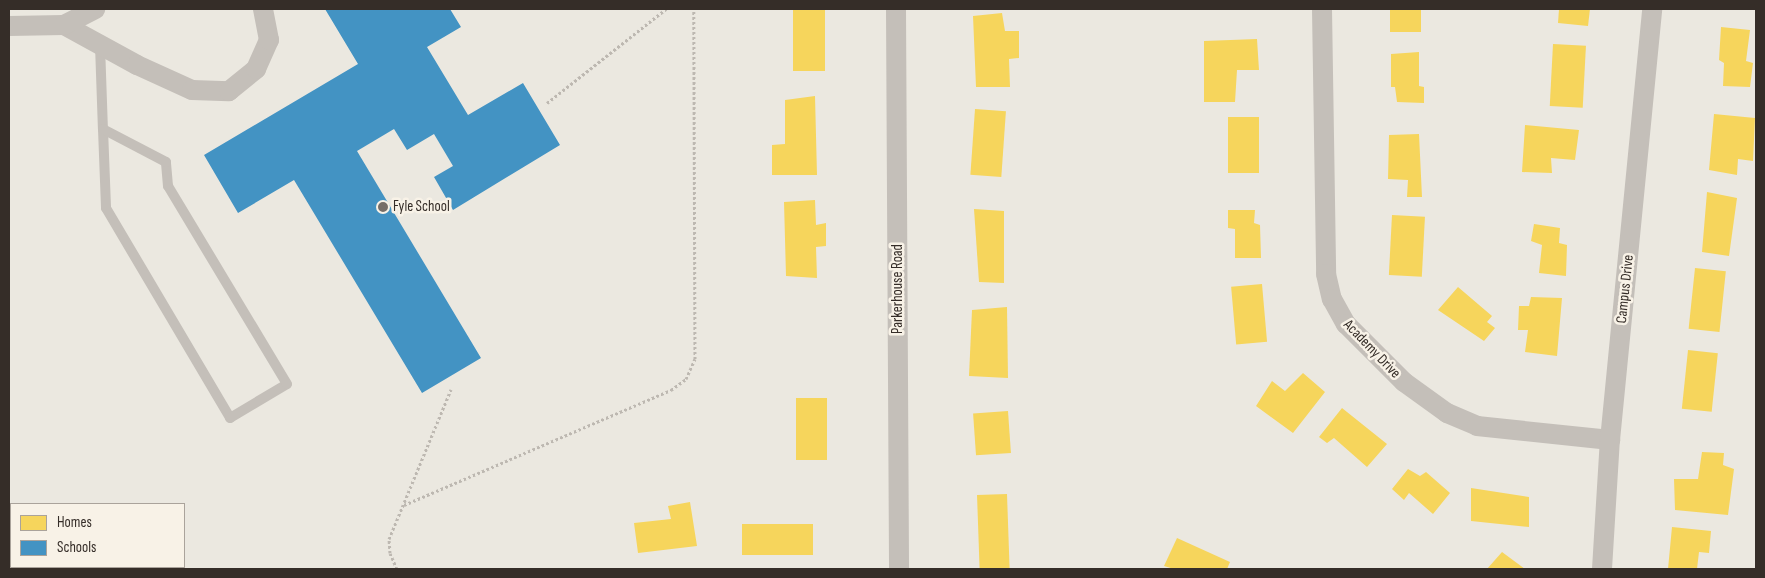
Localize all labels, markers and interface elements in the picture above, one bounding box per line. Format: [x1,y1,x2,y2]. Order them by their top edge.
place label: Fyle School [393,198,450,216]
marker: Fyle School [377,201,389,213]
street label: Parkerhouse Road [889,244,907,334]
street label: Campus Drive [1612,254,1638,324]
street label: Academy Drive [1340,316,1404,382]
legend [10,503,185,568]
text: Homes [57,513,92,532]
text: Schools [57,538,96,557]

